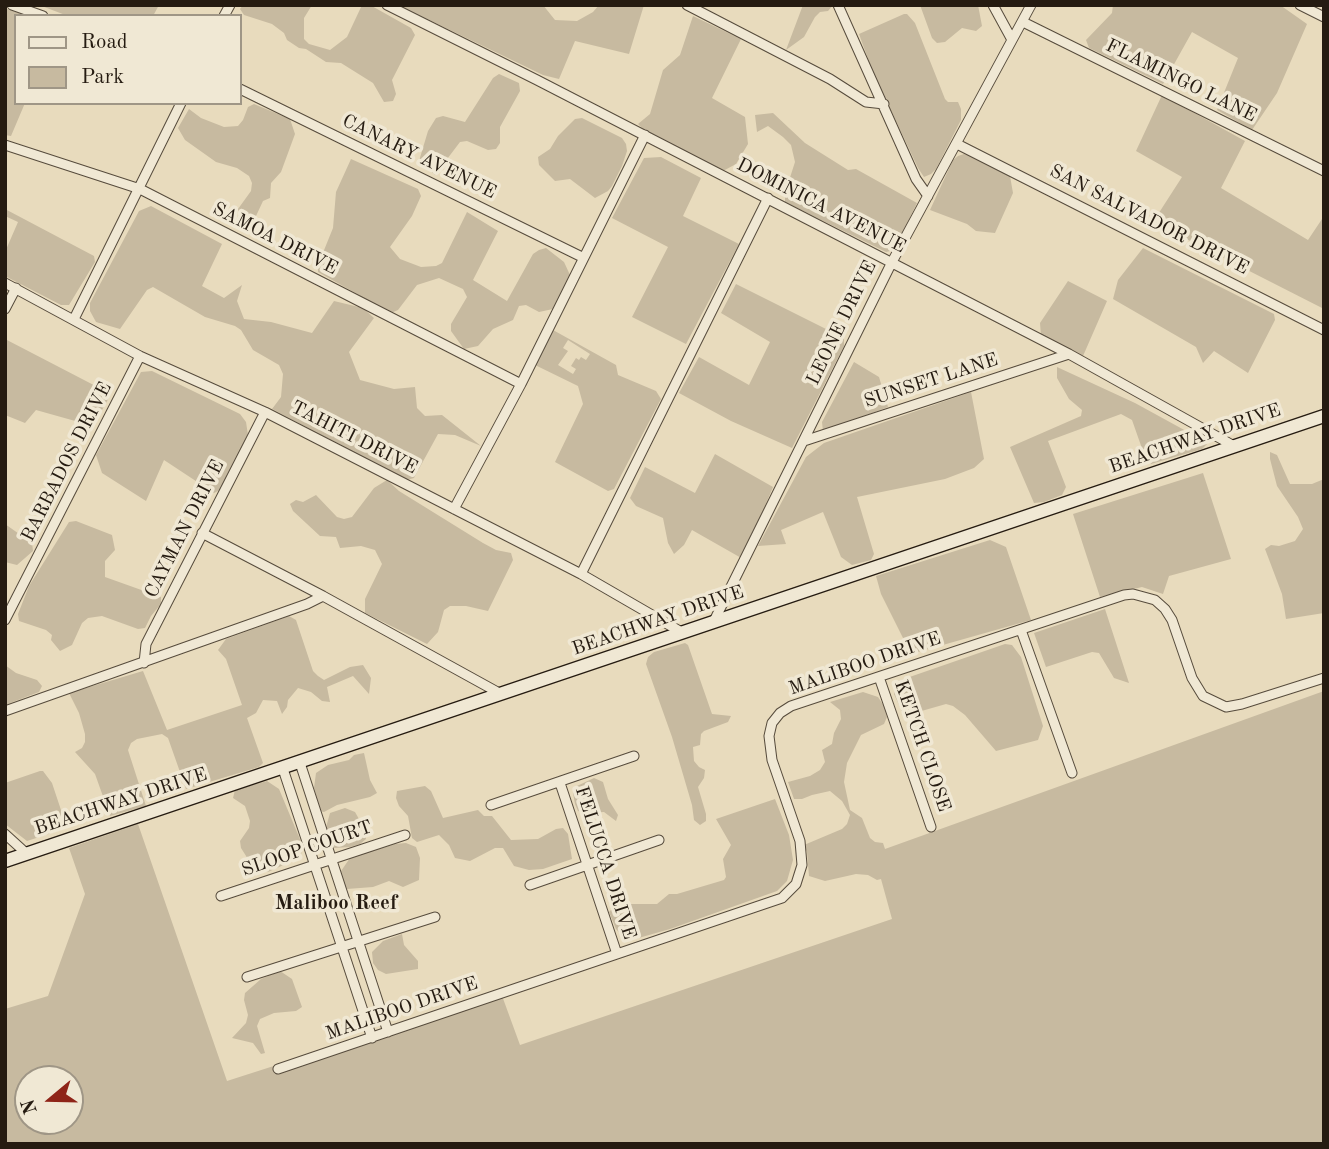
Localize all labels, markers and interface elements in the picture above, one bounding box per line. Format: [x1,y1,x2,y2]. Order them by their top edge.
legend [14,14,242,105]
text: Road [81,32,128,53]
street label: FLAMINGO LANE [1102,34,1260,128]
text: Park [81,67,124,88]
street label: CANARY AVENUE [338,110,500,204]
street label: DOMINICA AVENUE [733,153,909,259]
street label: SAN SALVADOR DRIVE [1046,160,1252,280]
street label: SAMOA DRIVE [209,198,341,280]
street label: LEONE DRIVE [802,257,882,389]
street label: SUNSET LANE [861,349,1001,413]
street label: BARBADOS DRIVE [17,378,117,546]
street label: TAHITI DRIVE [287,396,421,480]
street label: BEACHWAY DRIVE [1106,399,1284,479]
street label: CAYMAN DRIVE [140,456,230,602]
street label: BEACHWAY DRIVE [569,581,747,661]
street label: MALIBOO DRIVE [786,627,944,701]
street label: KETCH CLOSE [889,677,955,815]
street label: BEACHWAY DRIVE [32,763,210,841]
street label: FELUCCA DRIVE [569,783,641,943]
street label: SLOOP COURT [239,816,375,882]
district label: Maliboo Reef [275,890,397,916]
street label: MALIBOO DRIVE [323,972,481,1046]
north arrow [14,1065,84,1135]
text: N [19,1096,42,1116]

